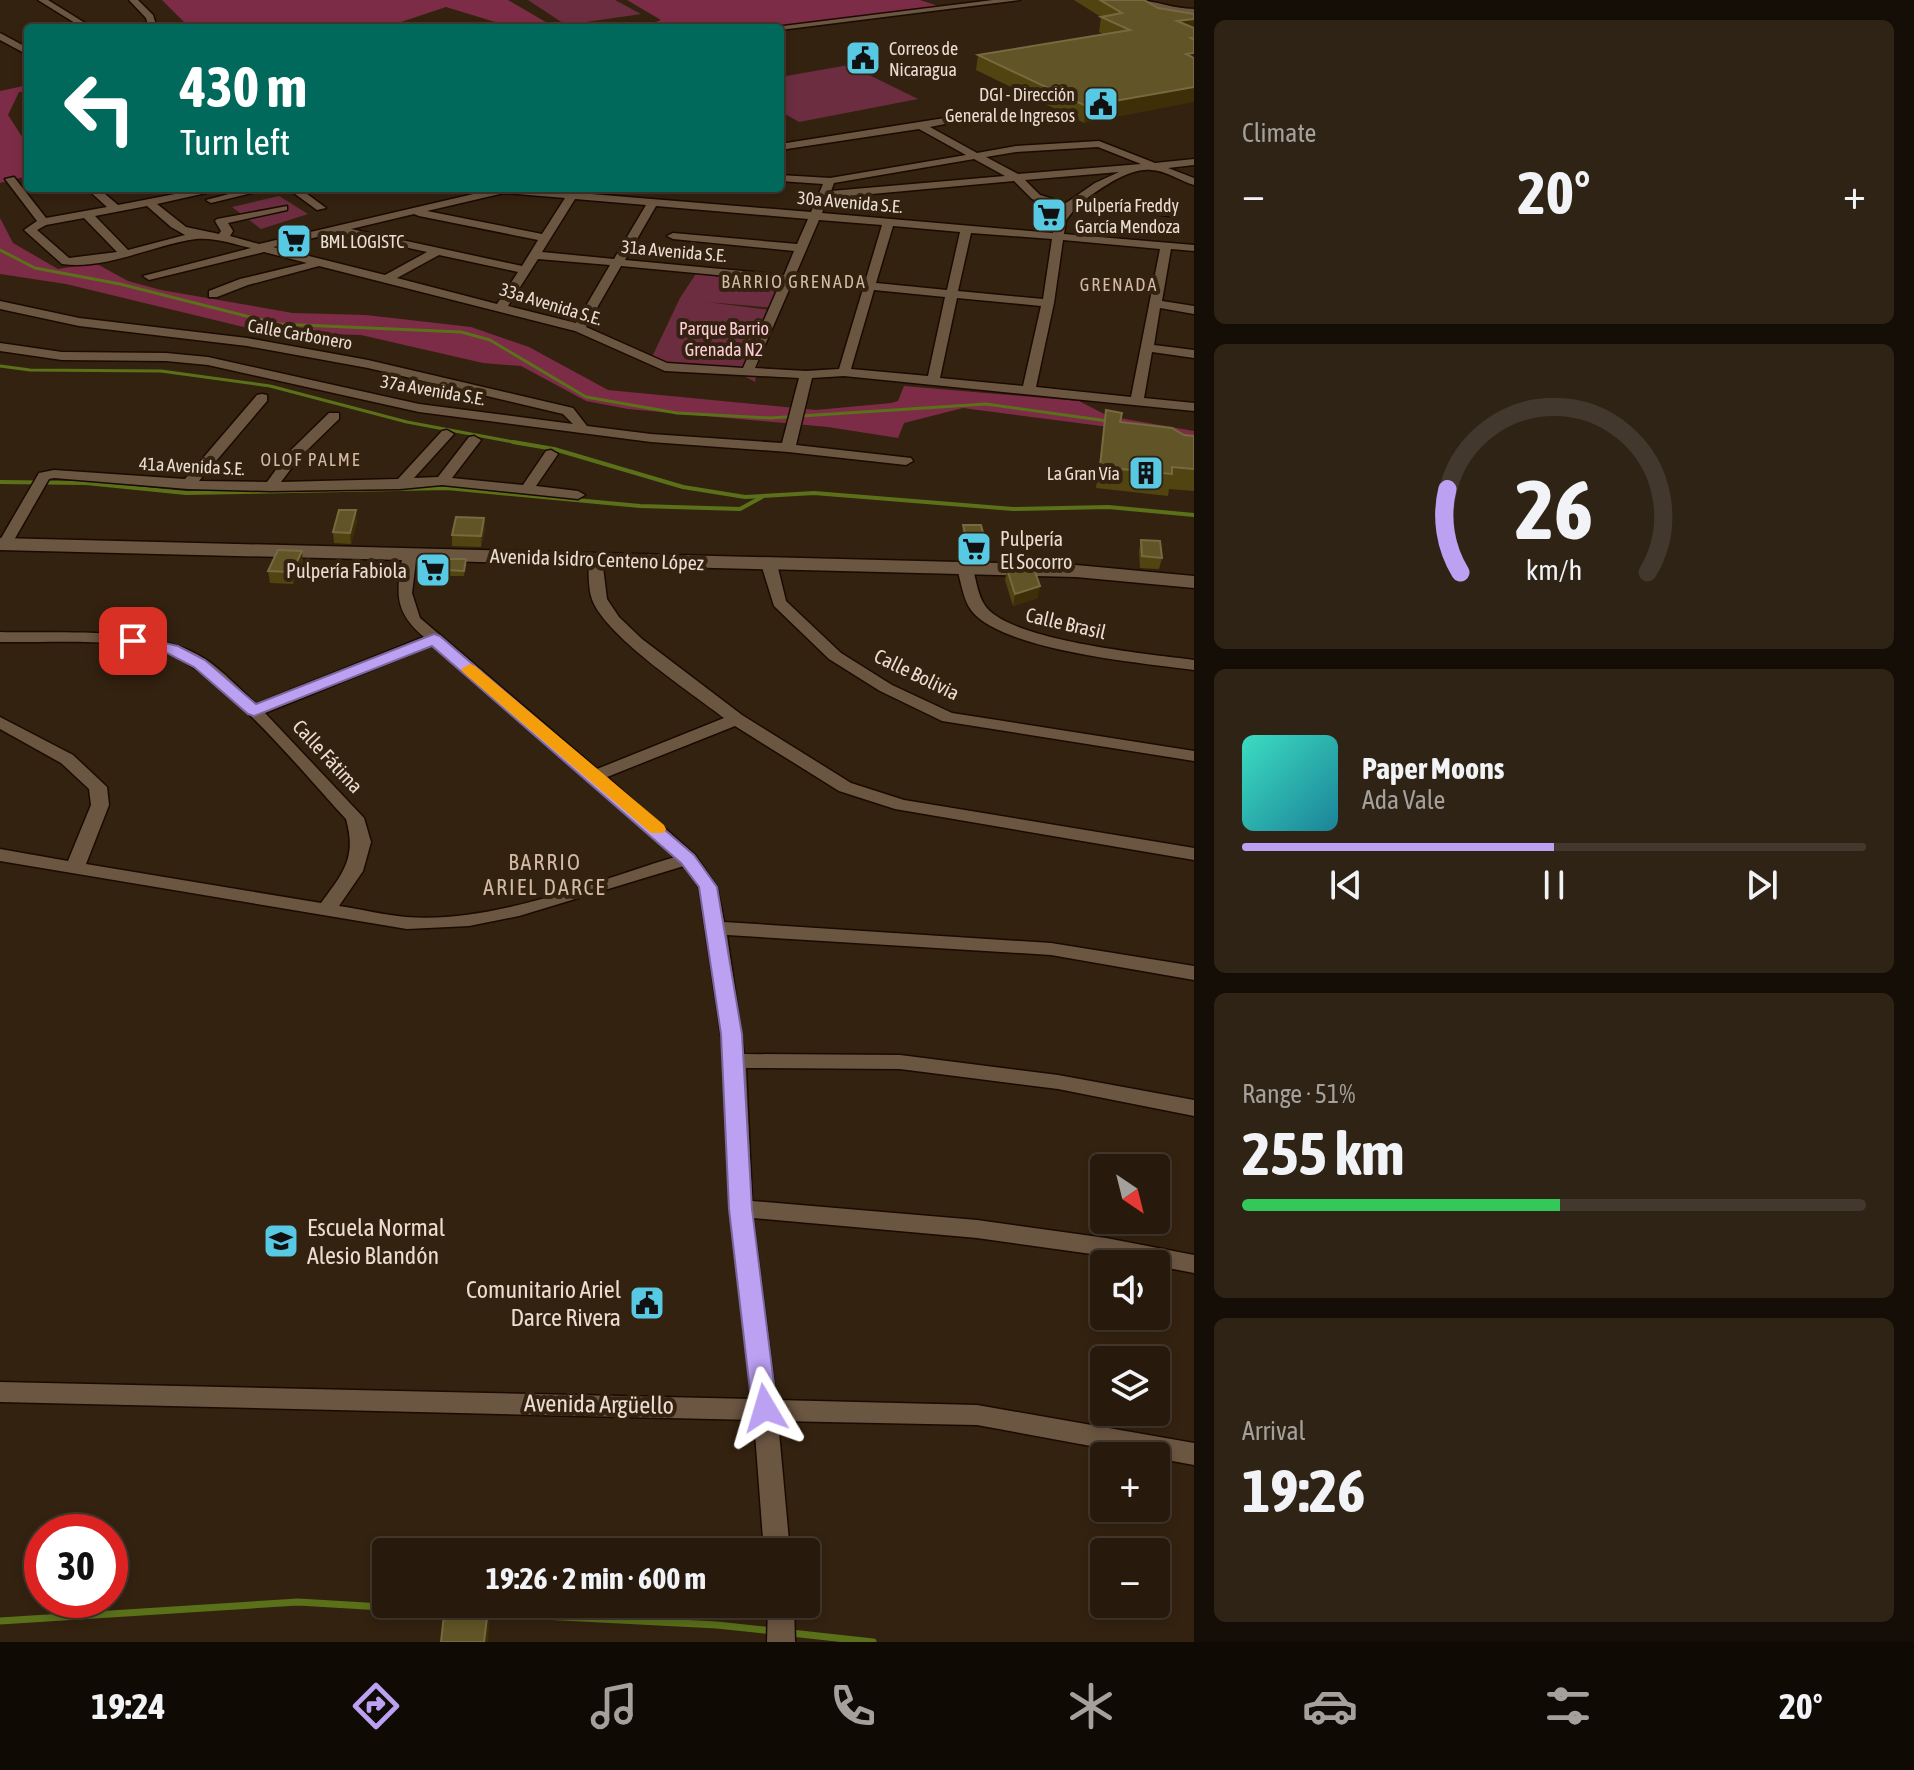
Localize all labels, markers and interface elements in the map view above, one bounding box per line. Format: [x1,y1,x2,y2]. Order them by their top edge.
place label: Correos de Nicaragua [889,38,958,80]
public building icon: Correos de Nicaragua [844,39,882,77]
text: 430 m [180,55,307,119]
icon: left [48,56,152,160]
place label: DGI - Dirección General de Ingresos [945,84,1075,126]
public building icon: DGI - Dirección General de Ingresos [1082,85,1120,123]
text: Climate [1242,118,1316,148]
text: Turn left [180,121,290,163]
text: 20° [1518,158,1590,227]
text: − [1242,168,1265,218]
text: + [1843,168,1866,218]
street label: 30a Avenida S.E. [796,187,904,217]
place label: Pulpería Freddy García Mendoza [1075,195,1180,237]
supermarket icon: Pulpería Freddy García Mendoza [1030,196,1068,234]
supermarket icon: BML LOGISTC [275,222,313,260]
place label: BML LOGISTC [320,231,404,252]
street label: 31a Avenida S.E. [620,236,728,266]
district label: BARRIO GRENADA [721,271,867,292]
district label: GRENADA [1080,274,1158,295]
street label: 33a Avenida S.E. [497,278,605,330]
street label: Calle Carbonero [246,314,354,354]
park label: Parque Barrio Grenada N2 [679,318,769,360]
street label: 37a Avenida S.E. [379,370,487,410]
district label: OLOF PALME [261,449,361,470]
street label: 41a Avenida S.E. [139,453,245,479]
building icon: La Gran Vía [1127,454,1165,492]
text: 26 [1515,460,1593,556]
place label: La Gran Vía [1047,463,1120,484]
place label: Pulpería El Socorro [1000,527,1072,573]
supermarket icon: Pulpería El Socorro [955,530,993,568]
street label: Avenida Isidro Centeno López [490,544,704,574]
supermarket icon: Pulpería Fabiola [414,551,452,589]
text: km/h [1526,553,1582,586]
place label: Pulpería Fabiola [286,559,407,582]
street label: Calle Brasil [1024,603,1109,644]
pin [99,607,167,675]
icon: arrive [111,619,155,663]
street label: Calle Bolivia [871,644,963,704]
street label: Calle Fátima [288,715,368,797]
text: Paper Moons [1362,751,1504,785]
text: Ada Vale [1362,785,1445,815]
district label: BARRIO ARIEL DARCE [483,849,607,900]
icon: previous [1324,863,1368,907]
icon: pause [1532,863,1576,907]
icon: next [1740,863,1784,907]
text: Range · 51% [1242,1079,1355,1109]
text: 255 km [1242,1119,1404,1188]
north arrow [1090,1154,1170,1234]
map controls [1090,1154,1170,1618]
place label: Escuela Normal Alesio Blandón [307,1214,446,1269]
school or university icon: Escuela Normal Alesio Blandón [262,1222,300,1260]
button: sound [1090,1250,1170,1330]
place label: Comunitario Ariel Darce Rivera [466,1276,622,1331]
public building icon: Comunitario Ariel Darce Rivera [628,1284,666,1322]
button: layers [1090,1346,1170,1426]
position arrow [723,1366,807,1450]
street label: Avenida Argüello [524,1389,674,1419]
text: Arrival [1242,1416,1306,1446]
button: + [1090,1442,1170,1522]
text: 19:26 [1242,1456,1365,1525]
speed limit sign: 30 [24,1514,128,1618]
button: − [1090,1538,1170,1618]
text: 19:26 · 2 min · 600 m [486,1561,706,1595]
icon: directions [348,1678,404,1734]
icon: music [586,1678,642,1734]
icon: phone [825,1678,881,1734]
icon: climate [1063,1678,1119,1734]
icon: car [1302,1678,1358,1734]
icon: filters [1540,1678,1596,1734]
text: 19:24 [91,1685,165,1727]
text: 20° [1779,1685,1823,1727]

